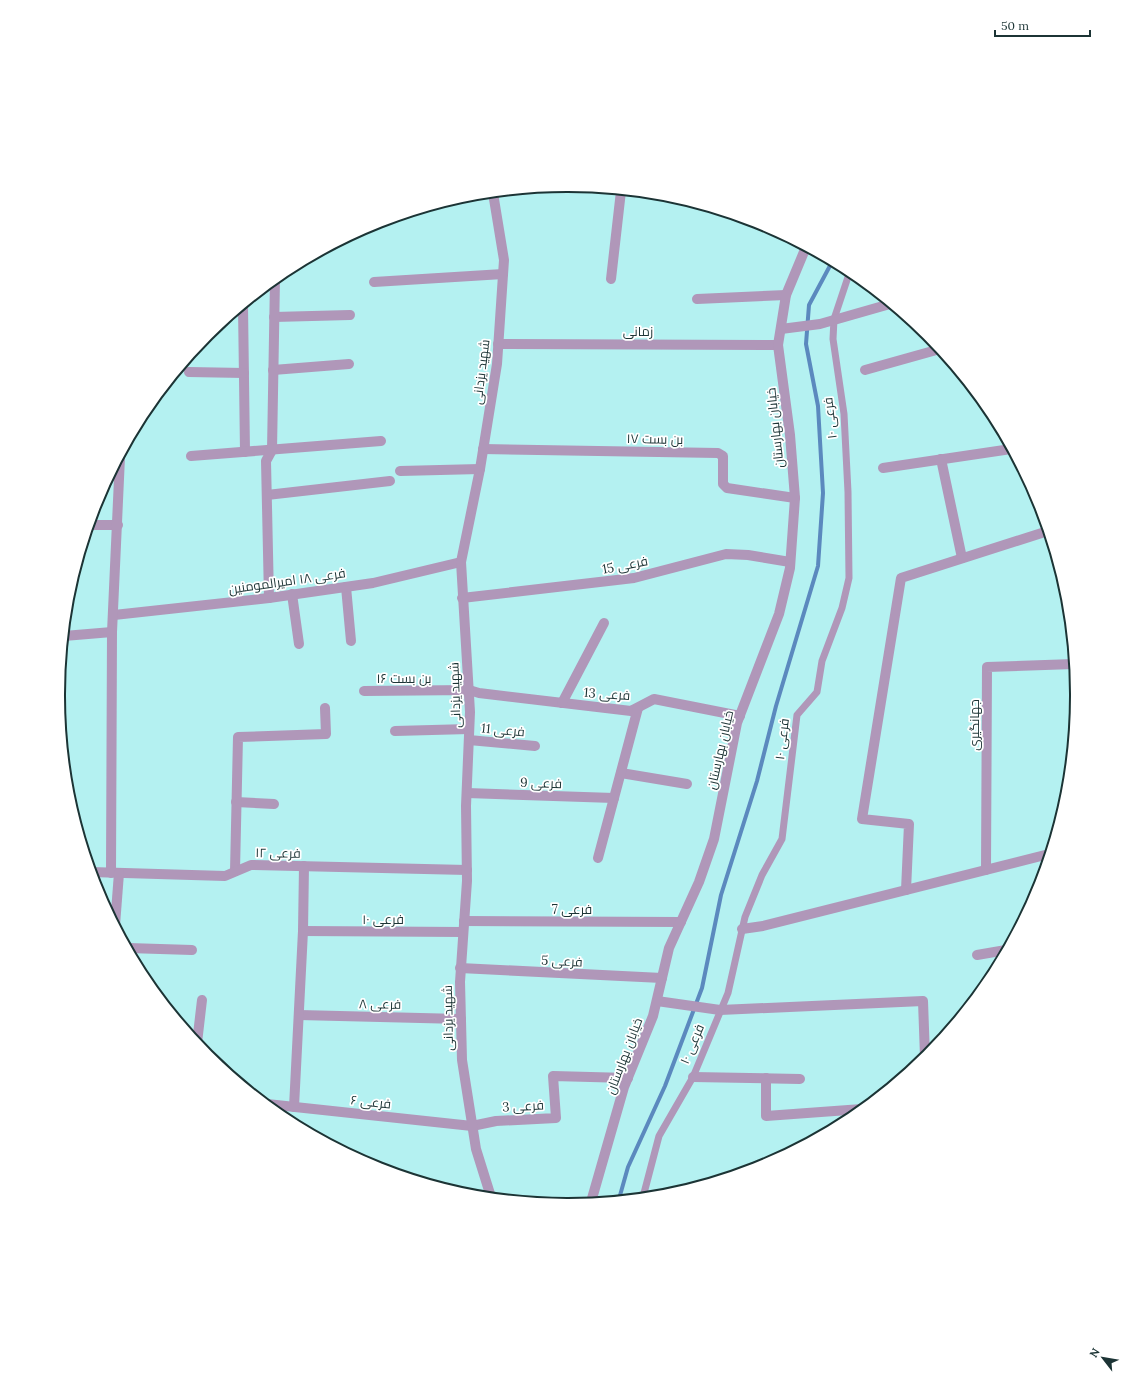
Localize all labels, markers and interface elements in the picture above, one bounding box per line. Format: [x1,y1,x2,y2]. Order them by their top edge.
scale bar [995,12,1090,38]
text: 50 m [1001,18,1029,33]
street label: زمانی [623,323,653,340]
street label: شهید یزدانی [469,338,493,406]
street label: خیابان بهارستان [762,387,788,469]
street label: فرعی ۱۰ [819,396,841,440]
street label: بن بست ۱۷ [626,430,684,448]
street label: فرعی 15 [601,552,649,578]
street label: فرعی ۱۸ امیرالمومنین [227,564,347,598]
street label: شهید یزدانی [445,662,465,728]
street label: بن بست ۱۶ [377,670,431,687]
street label: فرعی 13 [583,684,631,704]
street label: جهانگیری [966,699,983,751]
street label: خیابان بهارستان [703,709,737,791]
street label: فرعی ۱۰ [771,717,793,761]
street label: فرعی 11 [480,720,526,740]
street label: فرعی 9 [520,774,562,792]
street label: فرعی ۱۲ [255,844,301,862]
street label: فرعی 7 [552,901,592,918]
street label: فرعی ۱۰ [362,911,404,928]
street label: فرعی 5 [541,951,583,971]
street label: شهید یزدانی [439,985,457,1051]
street label: فرعی ۸ [359,995,401,1013]
street label: خیابان بهارستان [602,1015,646,1097]
street label: فرعی ۱۰ [676,1021,708,1067]
street label: فرعی ۶ [350,1091,392,1113]
street label: فرعی 3 [502,1096,544,1116]
north arrow [1083,1338,1123,1378]
text: N [1086,1345,1103,1360]

